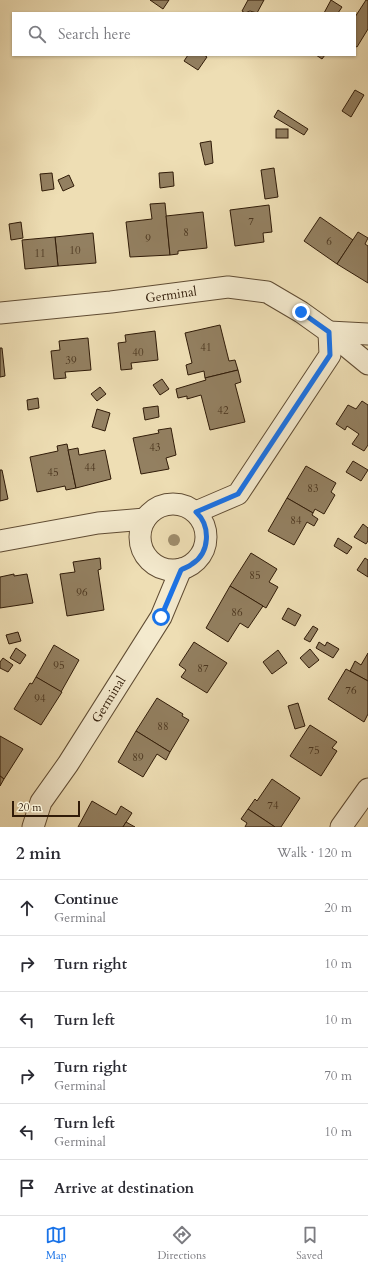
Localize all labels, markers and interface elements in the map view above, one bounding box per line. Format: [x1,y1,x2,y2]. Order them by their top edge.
search box [12,12,356,56]
icon: search [26,23,48,45]
text: Search here [58,24,131,44]
house number: 7 [248,214,254,229]
house number: 8 [183,225,189,240]
house number: 9 [145,231,151,246]
house number: 6 [326,234,332,249]
house number: 10 [69,243,81,258]
house number: 11 [34,246,46,261]
street label: Germinal [144,282,199,308]
route end [292,303,310,321]
house number: 41 [200,340,212,355]
house number: 40 [132,345,144,360]
house number: 39 [65,353,77,368]
house number: 42 [217,403,229,418]
house number: 43 [149,440,161,455]
house number: 44 [84,460,96,475]
house number: 45 [47,465,59,480]
house number: 83 [307,481,319,496]
house number: 84 [290,513,302,528]
house number: 85 [249,568,261,583]
house number: 96 [76,585,88,600]
house number: 86 [231,605,243,620]
route start [152,608,170,626]
house number: 95 [53,658,65,673]
house number: 87 [197,661,209,676]
street label: Germinal [87,672,131,726]
house number: 76 [345,683,357,698]
house number: 94 [34,691,46,706]
house number: 88 [157,719,169,734]
house number: 75 [308,743,320,758]
house number: 89 [132,750,144,765]
house number: 74 [267,798,279,813]
scale bar [12,799,80,818]
text: 20 m [18,800,42,815]
text: 2 min [16,842,61,865]
text: Walk · 120 m [277,844,352,862]
text: Continue [54,889,119,909]
icon: ahead [16,897,38,919]
text: 20 m [324,899,352,917]
text: Germinal [54,909,106,927]
icon: right [16,953,38,975]
text: Turn right [54,954,127,974]
text: 10 m [324,955,352,973]
icon: left [16,1009,38,1031]
text: Turn left [54,1010,115,1030]
text: 10 m [324,1011,352,1029]
text: Turn right [54,1057,127,1077]
icon: right [16,1065,38,1087]
text: 70 m [324,1067,352,1085]
text: Germinal [54,1077,106,1095]
text: Turn left [54,1113,115,1133]
icon: left [16,1121,38,1143]
text: 10 m [324,1123,352,1141]
text: Germinal [54,1133,106,1151]
icon: arrive [16,1177,38,1199]
text: Arrive at destination [54,1178,194,1198]
tab: Map [45,1224,67,1263]
tab: Directions [157,1224,206,1263]
tab: Saved [296,1224,323,1263]

